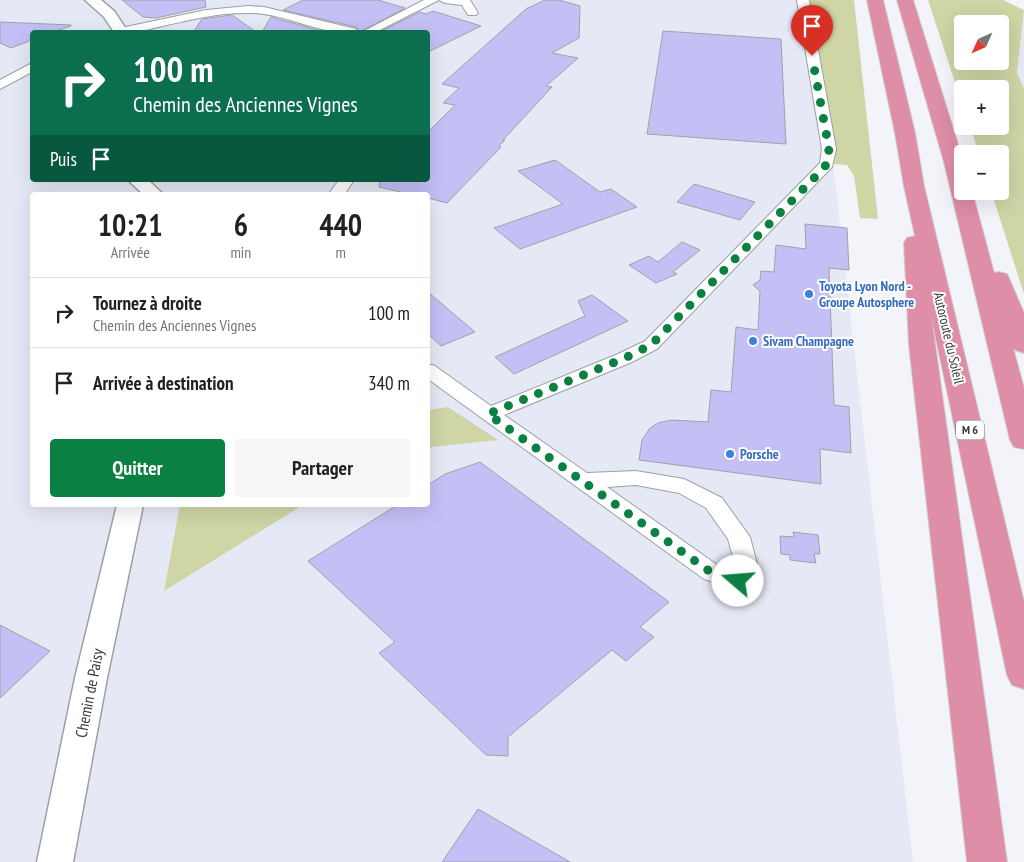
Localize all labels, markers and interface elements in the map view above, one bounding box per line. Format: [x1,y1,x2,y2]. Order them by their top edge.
pin [791,5,833,56]
icon: arrive [798,12,826,40]
north arrow [954,15,1009,70]
map controls [954,15,1009,200]
text: 100 m [133,46,214,92]
icon: right [50,50,115,115]
button: + [954,80,1009,135]
text: Chemin des Anciennes Vignes [133,90,358,118]
icon: arrive [87,145,115,173]
button: − [954,145,1009,200]
text: Puis [50,147,77,171]
text: 10:21 [98,205,163,244]
text: 6 [234,205,248,244]
text: 440 [319,205,362,244]
text: Arrivée [111,242,150,262]
text: min [230,242,251,262]
text: m [335,242,346,262]
place label: Toyota Lyon Nord - Groupe Autosphere [819,277,914,311]
marker: Toyota Lyon Nord - Groupe Autosphere [803,288,815,300]
street label: Autoroute du Soleil [930,290,968,386]
text: Tournez à droite [93,291,202,315]
icon: right [50,299,78,327]
text: 100 m [368,301,410,325]
text: Chemin des Anciennes Vignes [93,315,256,335]
place label: Sivam Champagne [763,332,854,350]
marker: Sivam Champagne [747,335,759,347]
icon: arrive [50,369,78,397]
text: Arrivée à destination [93,371,234,395]
text: 340 m [368,371,410,395]
road number: M 6 [956,420,984,440]
button: Quitter [50,439,225,497]
button: Partager [235,439,410,497]
place label: Porsche [740,445,779,463]
marker: Porsche [724,448,736,460]
position arrow [711,554,763,606]
street label: Chemin de Paisy [71,647,107,739]

